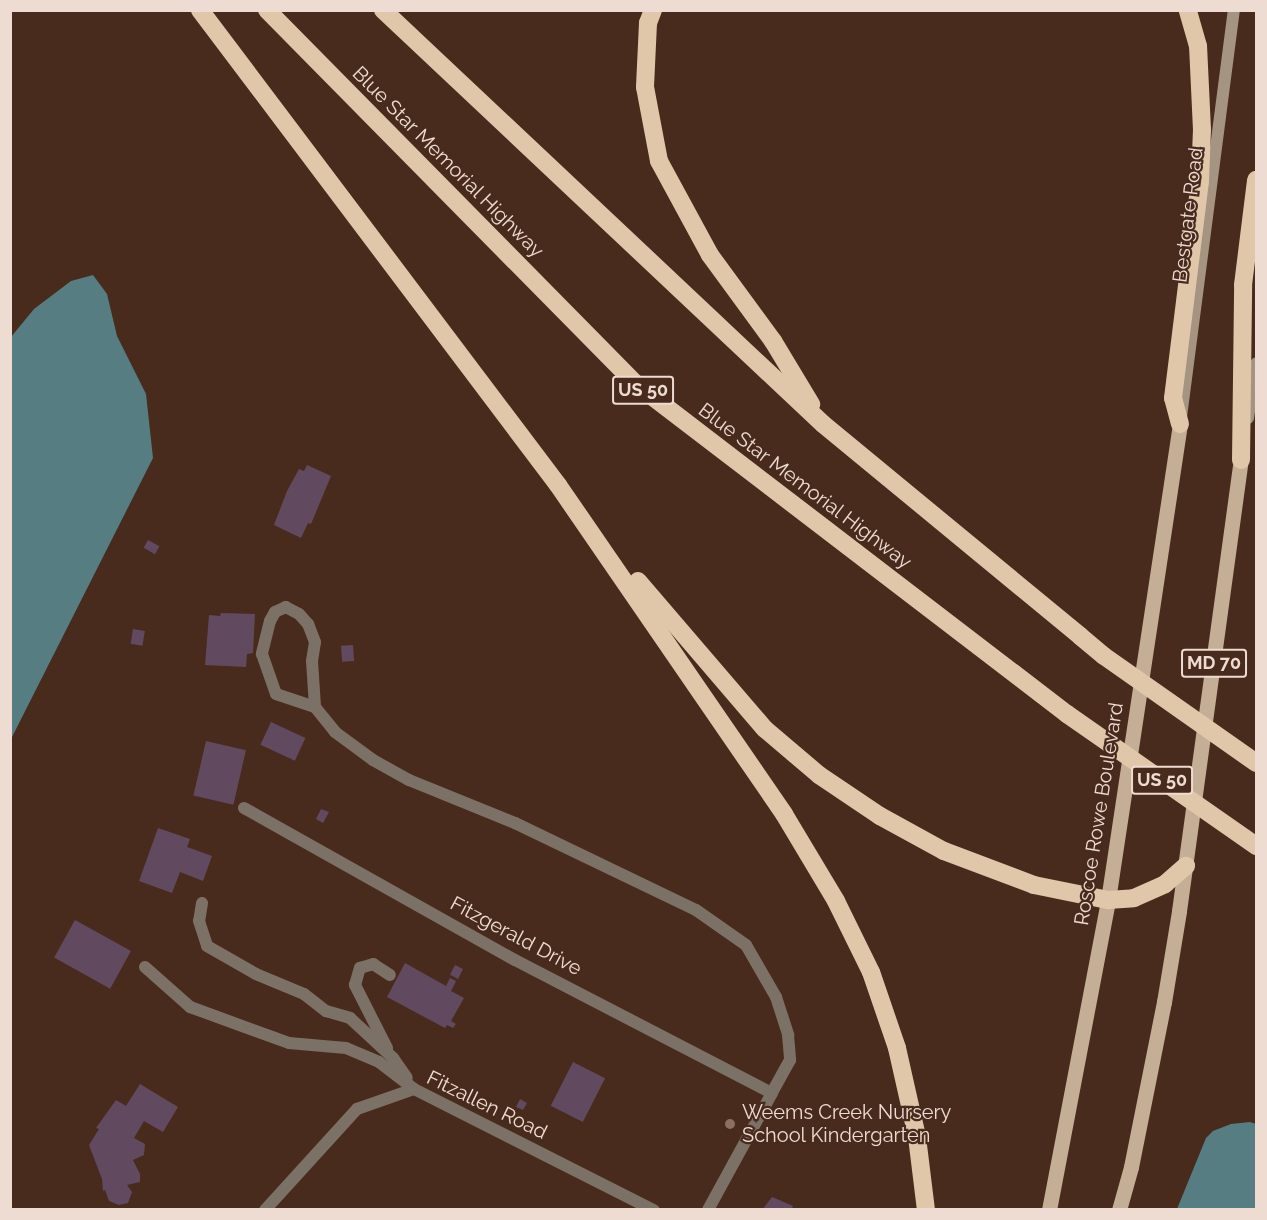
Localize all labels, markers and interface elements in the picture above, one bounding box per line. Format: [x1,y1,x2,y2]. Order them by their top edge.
street label: Blue Star Memorial Highway [347,61,549,263]
street label: Bestgate Road [1168,146,1208,284]
road number: US 50 [612,375,674,405]
street label: Blue Star Memorial Highway [693,398,917,574]
road number: MD 70 [1181,648,1247,678]
street label: Roscoe Rowe Boulevard [1070,701,1128,927]
road number: US 50 [1130,765,1194,795]
street label: Fitzgerald Drive [446,891,586,981]
street label: Fitzallen Road [423,1066,551,1144]
place label: Weems Creek Nursery School Kindergarten [742,1100,951,1147]
marker: Weems Creek Nursery School Kindergarten [723,1117,737,1131]

